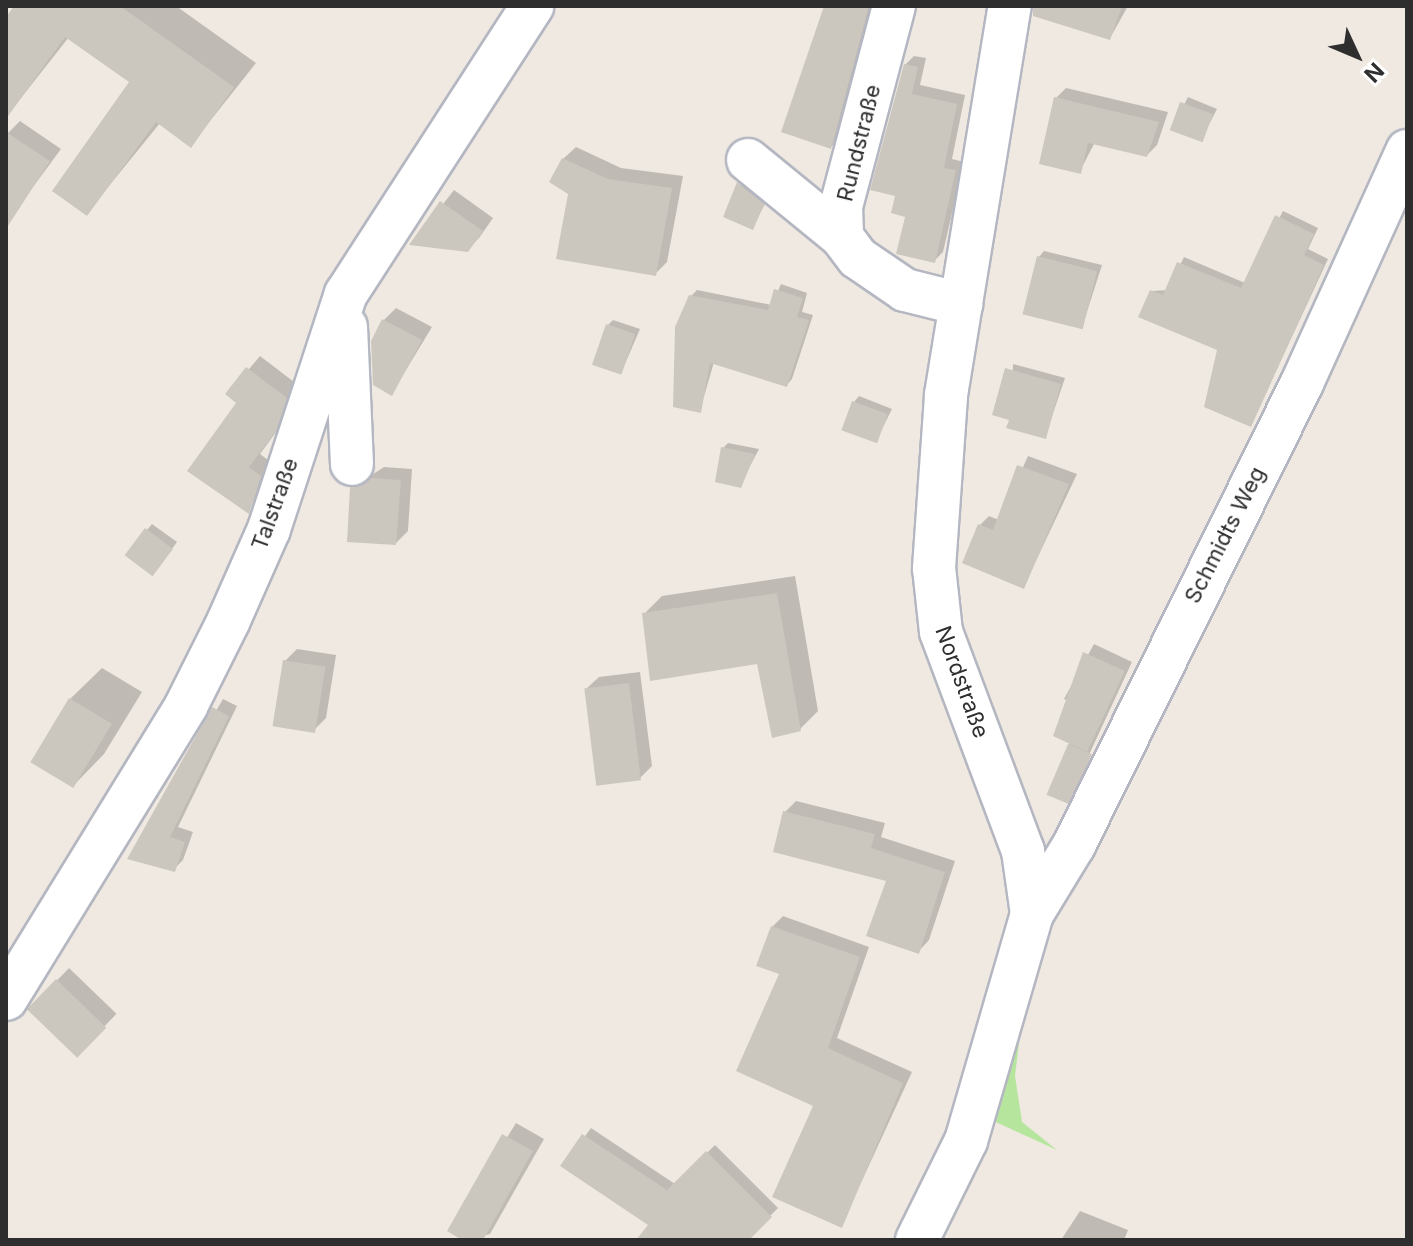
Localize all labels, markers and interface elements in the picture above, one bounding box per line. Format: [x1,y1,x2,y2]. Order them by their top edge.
north arrow [1317,16,1397,96]
text: N [1359,58,1389,88]
street label: Rundstraße [832,82,886,204]
street label: Talstraße [246,454,304,554]
street label: Schmidts Weg [1179,462,1271,608]
street label: Nordstraße [930,623,994,741]

